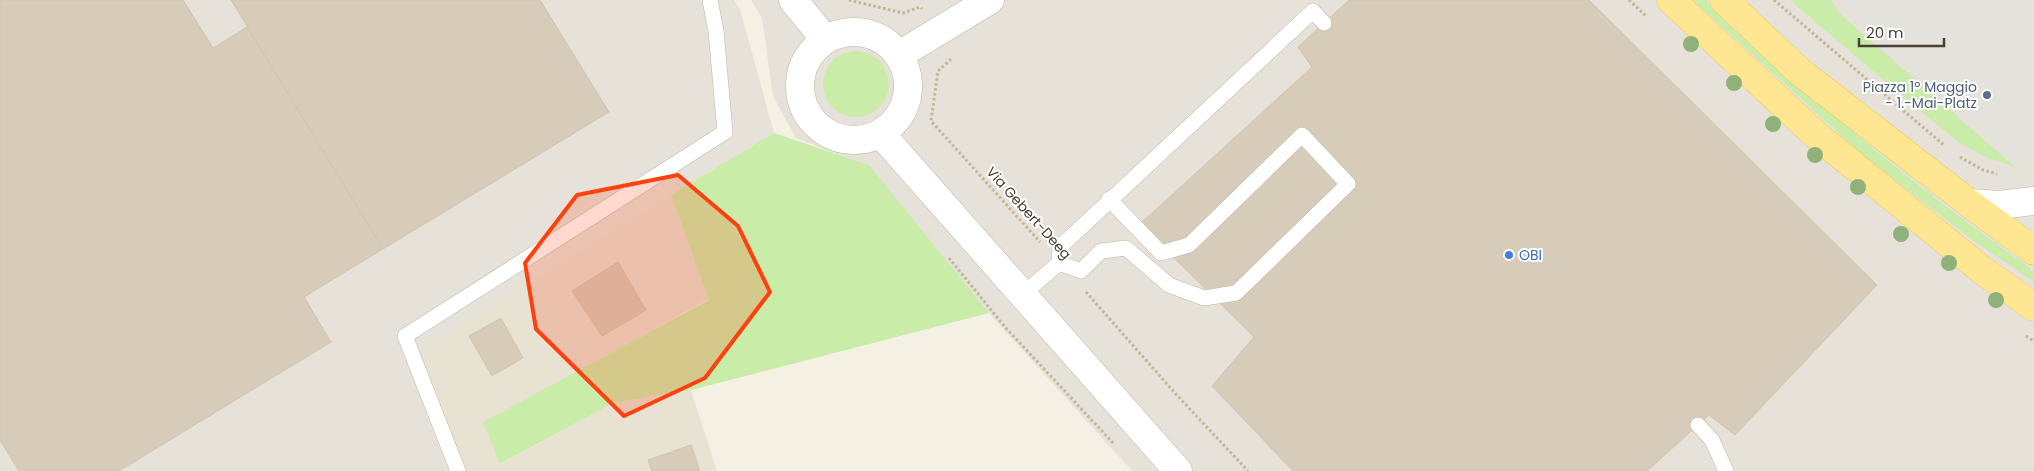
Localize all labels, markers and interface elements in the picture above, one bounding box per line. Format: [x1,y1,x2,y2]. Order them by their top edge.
scale bar [1859,15,1944,47]
text: 20 m [1866,22,1904,43]
place label: Piazza 1º Maggio - 1.-Mai-Platz [1863,77,1977,113]
marker: Piazza 1º Maggio - 1.-Mai-Platz [1981,89,1993,101]
street label: Via Gebert-Deeg [982,162,1076,264]
place label: OBI [1519,245,1542,265]
marker: OBI [1503,249,1515,261]

